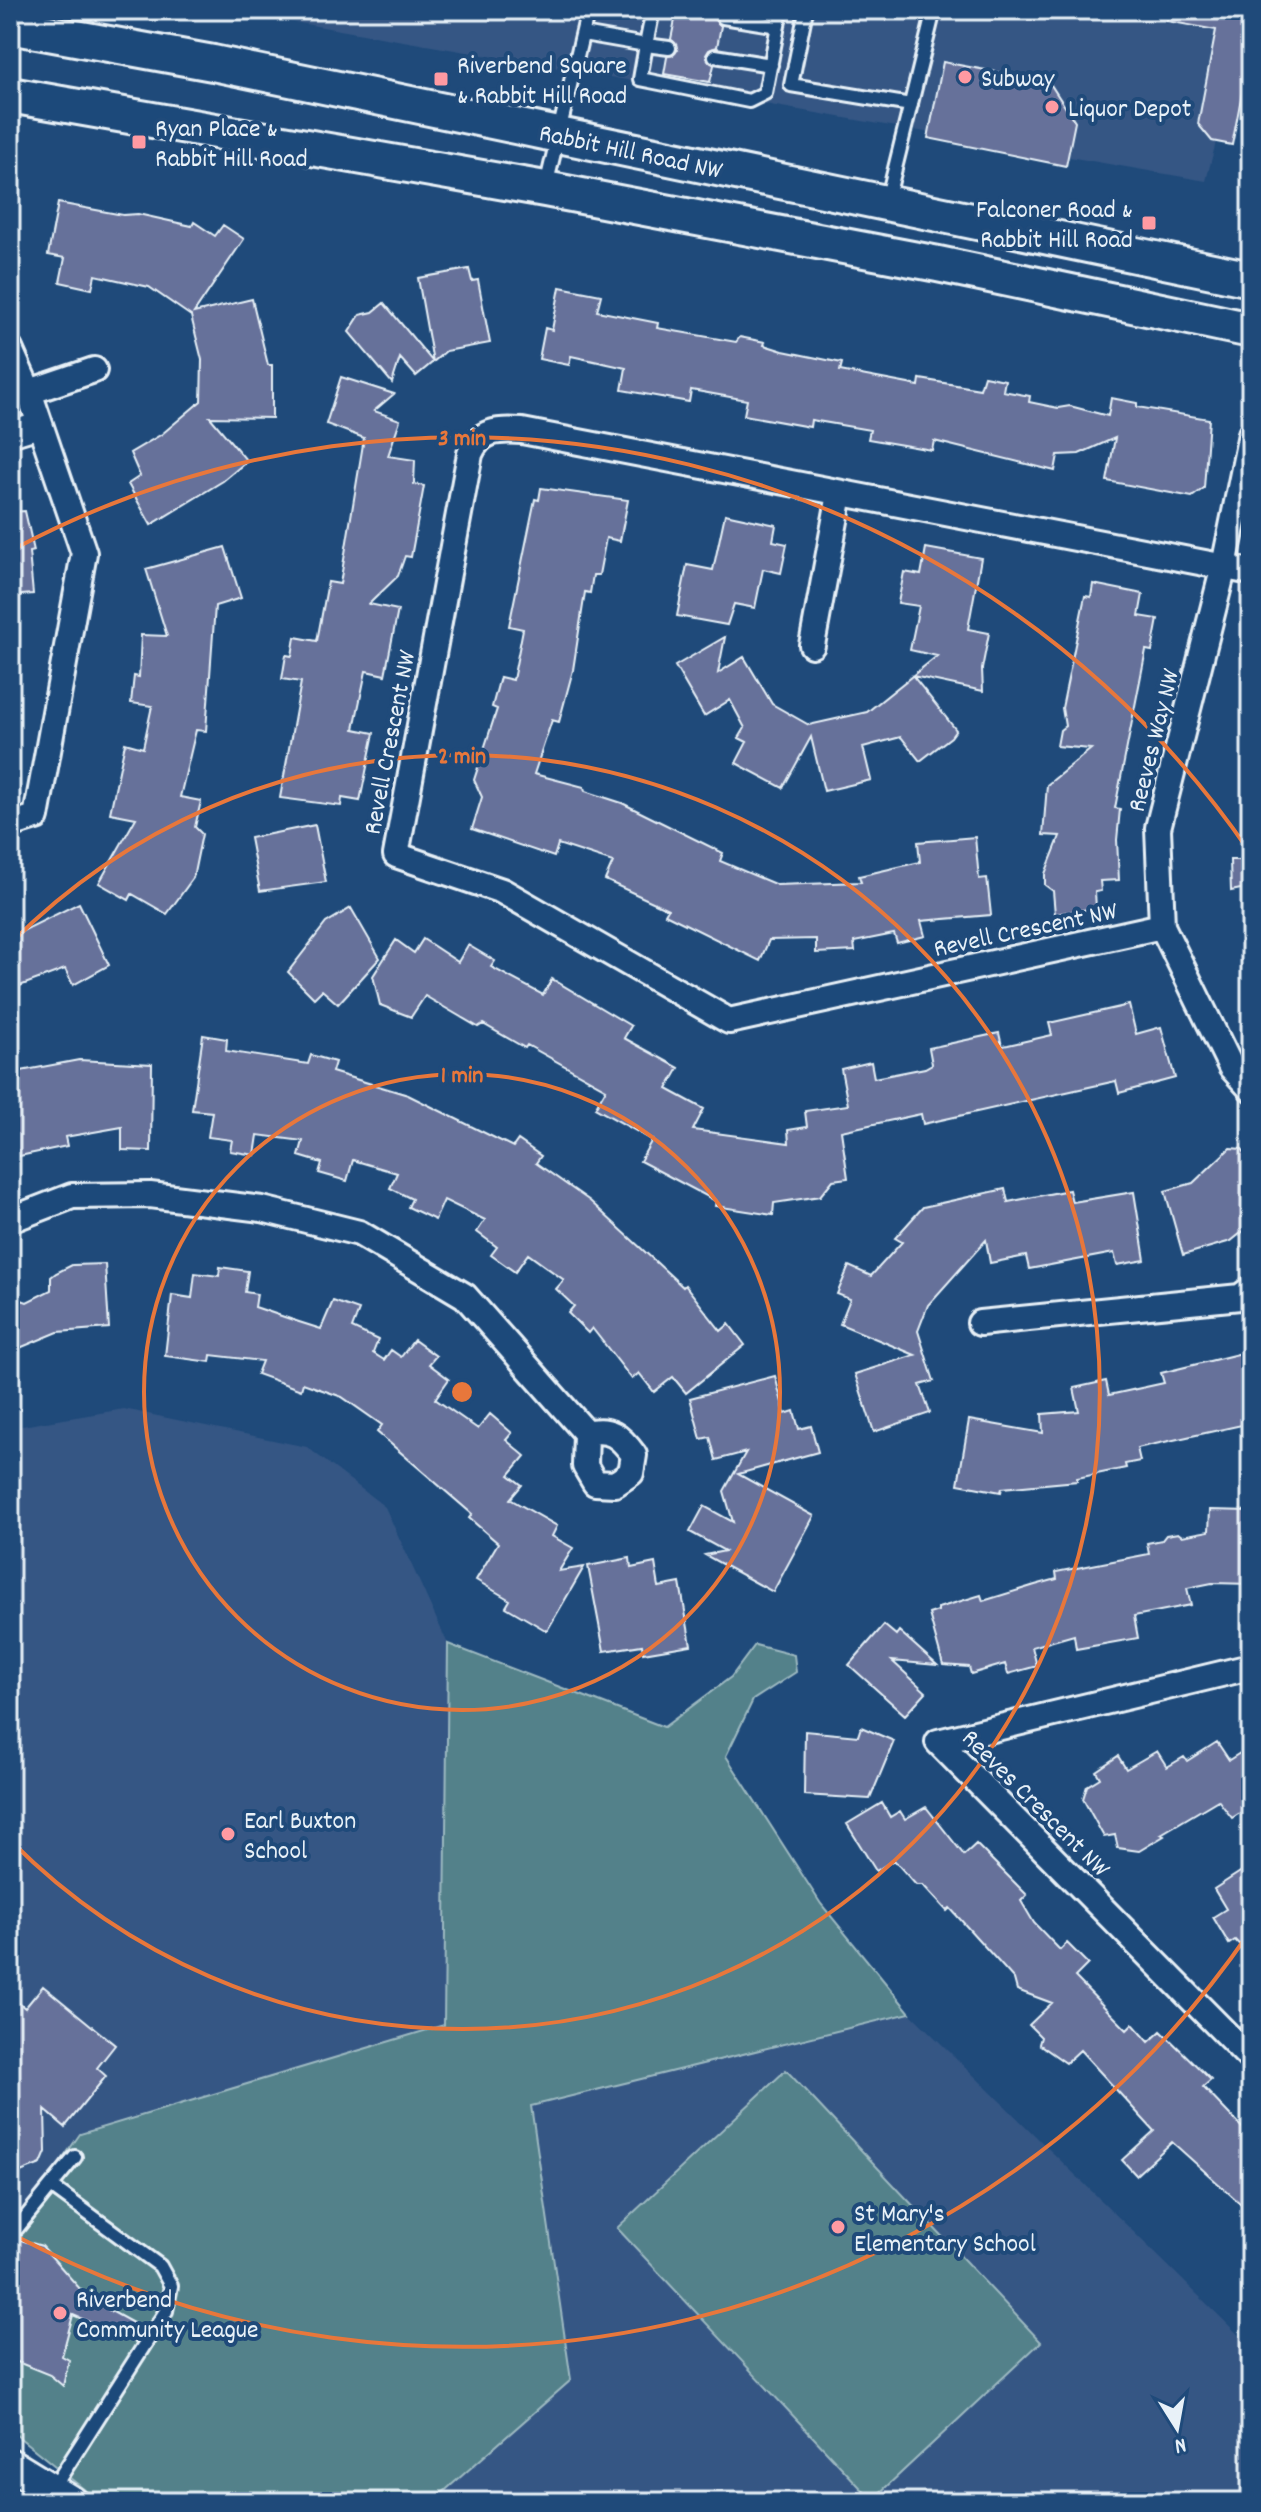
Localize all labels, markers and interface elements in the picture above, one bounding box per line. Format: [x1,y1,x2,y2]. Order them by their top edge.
place label: Riverbend Square & Rabbit Hill Road [457,49,627,116]
place label: Subway [981,62,1055,99]
marker: Subway [956,68,974,86]
marker: Riverbend Square & Rabbit Hill Road [432,70,450,88]
place label: Liquor Depot [1068,92,1192,129]
marker: Liquor Depot [1043,98,1061,116]
place label: Ryan Place & Rabbit Hill Road [155,112,308,179]
street label: Rabbit Hill Road NW [535,116,725,191]
marker: Ryan Place & Rabbit Hill Road [130,133,148,151]
place label: Falconer Road & Rabbit Hill Road [976,193,1133,260]
marker: Falconer Road & Rabbit Hill Road [1140,214,1158,232]
text: 3 min [438,423,486,457]
street label: Revell Crescent NW [355,647,427,838]
street label: Reeves Way NW [1120,665,1191,816]
text: 2 min [438,741,486,775]
street label: Revell Crescent NW [931,894,1121,969]
text: 1 min [441,1060,483,1094]
centre of rings [448,1378,476,1406]
street label: Reeves Crescent NW [952,1722,1117,1887]
place label: Earl Buxton School [244,1804,356,1871]
marker: Earl Buxton School [219,1825,237,1843]
place label: St Mary's Elementary School [854,2197,1036,2264]
marker: St Mary's Elementary School [829,2218,847,2236]
place label: Riverbend Community League [76,2283,259,2350]
marker: Riverbend Community League [51,2304,69,2322]
north arrow [1137,2388,1217,2468]
text: N [1172,2428,1188,2460]

